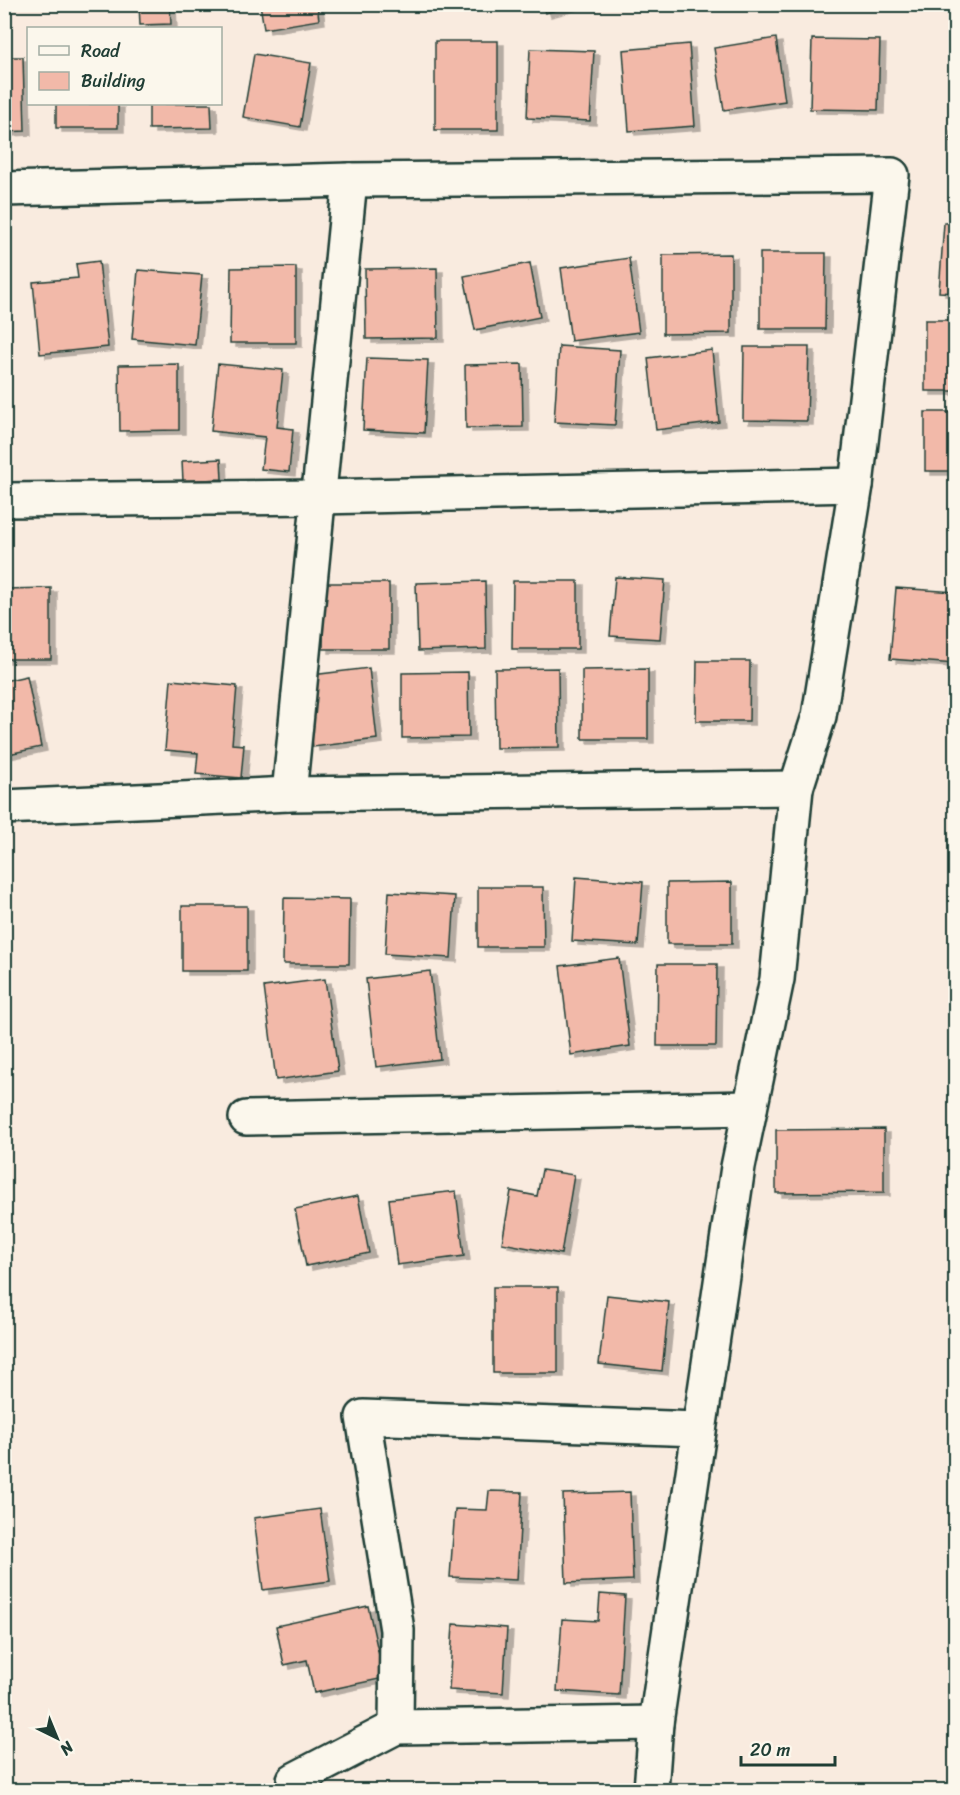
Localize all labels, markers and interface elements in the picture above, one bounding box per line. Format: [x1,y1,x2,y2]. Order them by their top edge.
legend [27,27,222,105]
text: Road [81,35,121,67]
text: Building [81,65,145,97]
north arrow [27,1708,87,1768]
scale bar [741,1729,836,1767]
text: N [52,1734,82,1764]
text: 20 m [750,1734,790,1766]

